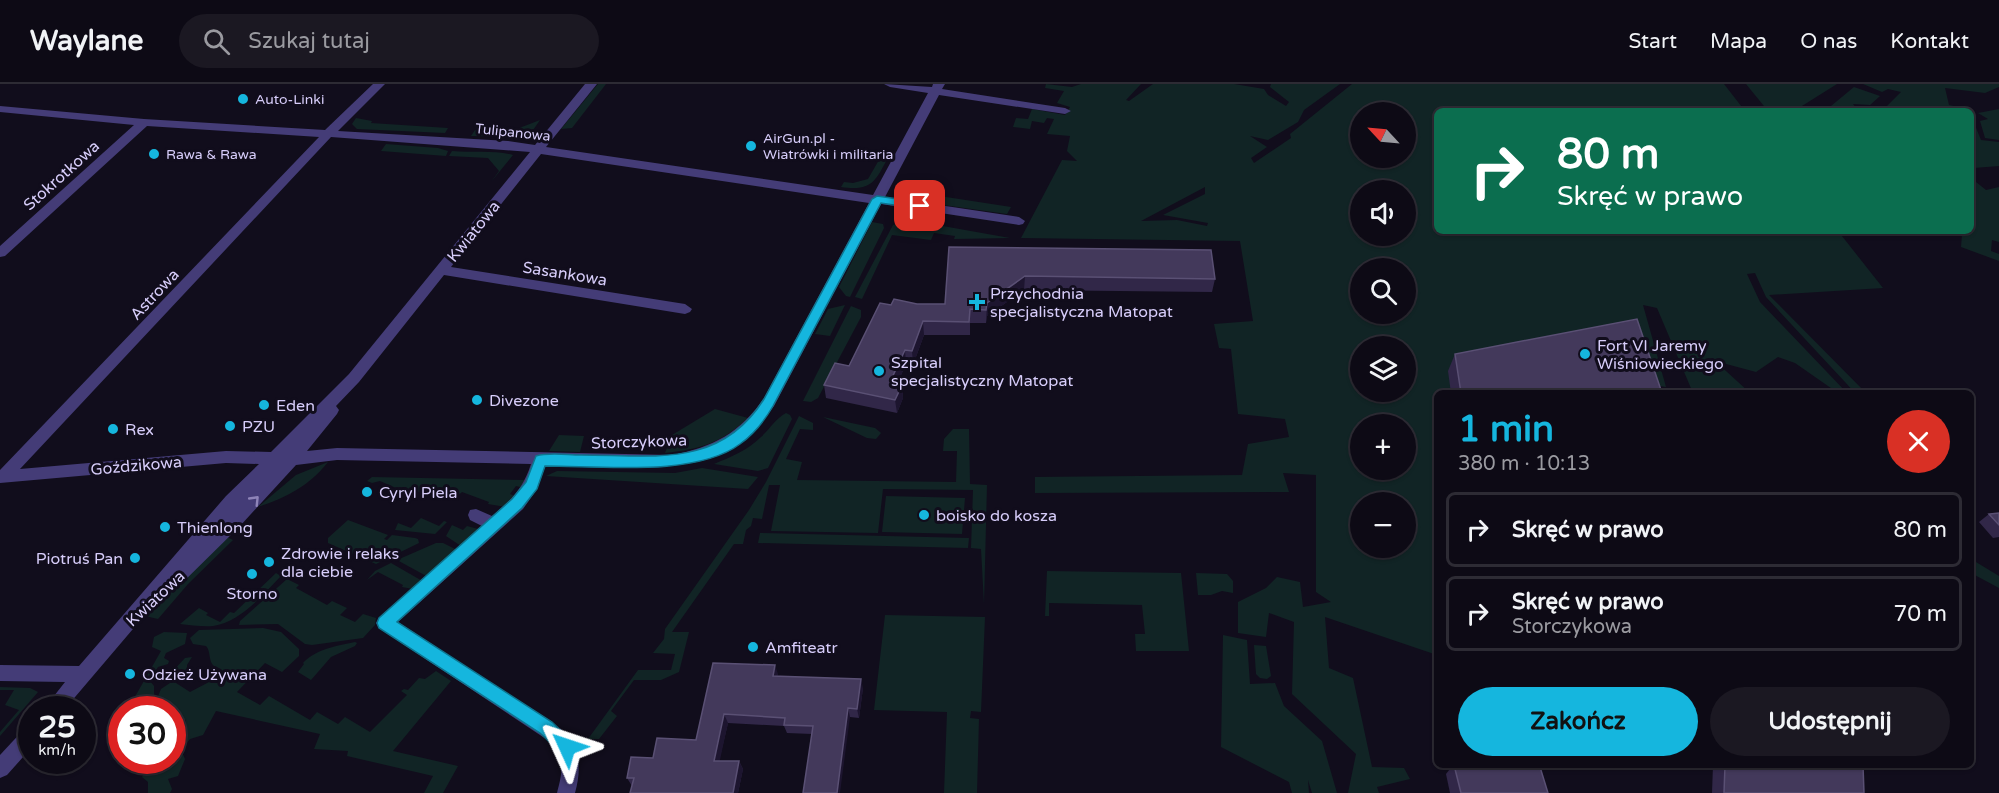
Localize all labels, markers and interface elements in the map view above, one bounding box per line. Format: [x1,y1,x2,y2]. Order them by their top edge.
search box [179,14,599,68]
text: Waylane [30,24,143,58]
icon: search [200,25,233,58]
text: Szukaj tutaj [248,28,370,54]
text: Start [1629,29,1677,54]
text: Mapa [1710,29,1767,54]
text: O nas [1800,29,1857,54]
text: Kontakt [1890,29,1969,54]
place label: Auto-Linki [255,91,324,108]
marker: Auto-Linki [236,92,250,106]
north arrow [1350,102,1416,168]
map controls [1350,102,1416,558]
street label: Tulipanowa [474,120,551,145]
text: 80 m [1557,129,1659,180]
place label: AirGun.pl - Wiatrówki i militaria [763,130,893,163]
icon: right [1458,132,1536,210]
street label: Stokrotkowa [20,136,104,215]
marker: AirGun.pl - Wiatrówki i militaria [744,139,758,153]
place label: Rawa & Rawa [166,146,257,163]
marker: Rawa & Rawa [147,147,161,161]
pin [894,180,945,231]
button: sound [1350,180,1416,246]
text: Skręć w prawo [1557,180,1743,213]
icon: arrive [903,189,936,222]
street label: Kwiatowa [443,197,505,266]
street label: Sasankowa [521,257,608,291]
button: search [1350,258,1416,324]
street label: Astrowa [126,265,183,324]
place label: Przychodnia specjalistyczna Matopat [990,284,1173,322]
marker: Przychodnia specjalistyczna Matopat [968,293,986,311]
button: layers [1350,336,1416,402]
place label: Fort VI Jaremy Wiśniowieckiego [1597,336,1724,374]
marker: Fort VI Jaremy Wiśniowieckiego [1578,347,1592,361]
place label: Szpital specjalistyczny Matopat [891,353,1073,391]
marker: Szpital specjalistyczny Matopat [872,364,886,378]
place label: Divezone [489,391,559,411]
marker: Divezone [470,393,484,407]
place label: Eden [276,396,315,416]
marker: Eden [257,398,271,412]
text: 1 min [1458,408,1554,451]
button: close [1887,410,1950,473]
button: + [1350,414,1416,480]
place label: PZU [242,417,275,437]
marker: PZU [223,419,237,433]
place label: Rex [125,420,154,440]
marker: Rex [106,422,120,436]
street label: Storczykowa [591,430,687,454]
street label: Goździkowa [90,452,183,480]
text: 380 m · 10:13 [1458,452,1590,476]
place label: Cyryl Piela [379,483,457,503]
marker: Cyryl Piela [360,485,374,499]
button: − [1350,492,1416,558]
one-way arrow [247,497,258,508]
place label: boisko do kosza [936,506,1057,526]
marker: boisko do kosza [917,508,931,522]
icon: right [1461,513,1494,546]
text: Skręć w prawo [1512,517,1664,543]
text: 80 m [1893,517,1947,543]
place label: Thienlong [177,518,253,538]
marker: Thienlong [158,520,172,534]
place label: Zdrowie i relaks dla ciebie [281,544,399,582]
place label: Piotruś Pan [36,549,123,569]
marker: Piotruś Pan [128,551,142,565]
marker: Zdrowie i relaks dla ciebie [262,555,276,569]
street label: Kwiatowa [122,566,189,631]
marker: Storno [245,567,259,581]
place label: Storno [227,584,277,604]
text: Skręć w prawo [1512,589,1664,615]
icon: right [1461,597,1494,630]
text: 70 m [1893,601,1947,627]
text: Storczykowa [1512,615,1632,639]
place label: Amfiteatr [765,638,838,658]
marker: Amfiteatr [746,640,760,654]
place label: Odzież Używana [142,665,267,685]
marker: Odzież Używana [123,667,137,681]
button: Zakończ [1458,687,1698,756]
button: Udostępnij [1710,687,1950,756]
speed limit sign: 30 [108,696,186,774]
text: 25 [38,709,76,746]
position arrow [535,715,599,779]
text: km/h [38,741,76,759]

